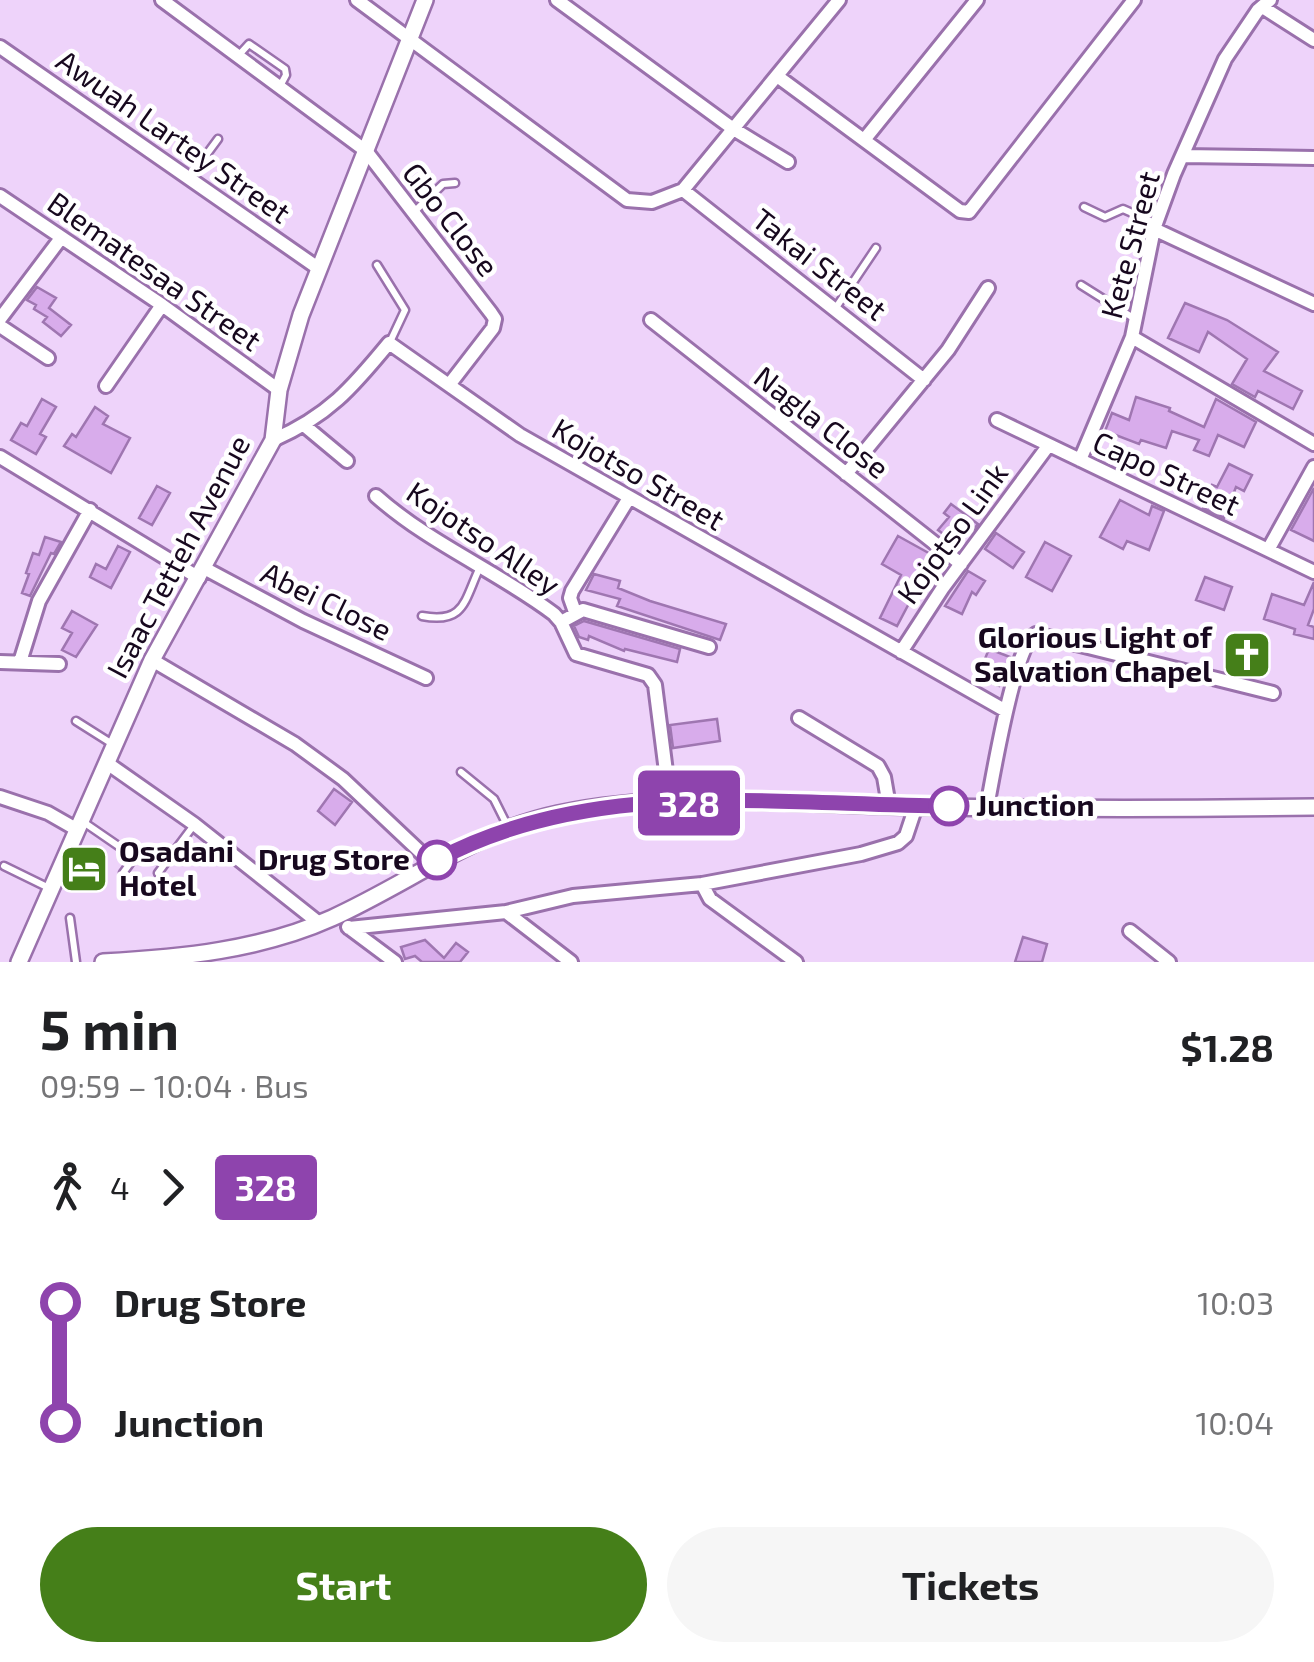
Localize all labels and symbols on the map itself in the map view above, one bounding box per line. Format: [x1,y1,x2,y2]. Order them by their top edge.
street label: Awuah Lartey Street [50,41,298,230]
street label: Gbo Close [396,155,507,283]
street label: Kete Street [1092,167,1166,322]
street label: Blematesaa Street [42,183,269,357]
street label: Takai Street [746,200,894,327]
street label: Nagla Close [748,358,897,485]
street label: Kojotso Street [547,410,731,537]
street label: Capo Street [1088,422,1246,522]
street label: Isaac Tetteh Avenue [98,429,256,684]
street label: Kojotso Link [888,456,1014,610]
street label: Kojotso Alley [401,473,568,602]
street label: Abei Close [256,553,398,647]
place label: Glorious Light of Salvation Chapel [974,618,1213,688]
church icon: Glorious Light of Salvation Chapel [1221,629,1273,681]
line badge: 328 [632,770,746,836]
place label: Junction [976,786,1095,822]
marker: Junction [930,787,968,825]
place label: Osadani Hotel [119,832,234,902]
place label: Drug Store [258,840,410,876]
marker: Drug Store [418,841,456,879]
hotel icon: Osadani Hotel [58,843,110,895]

